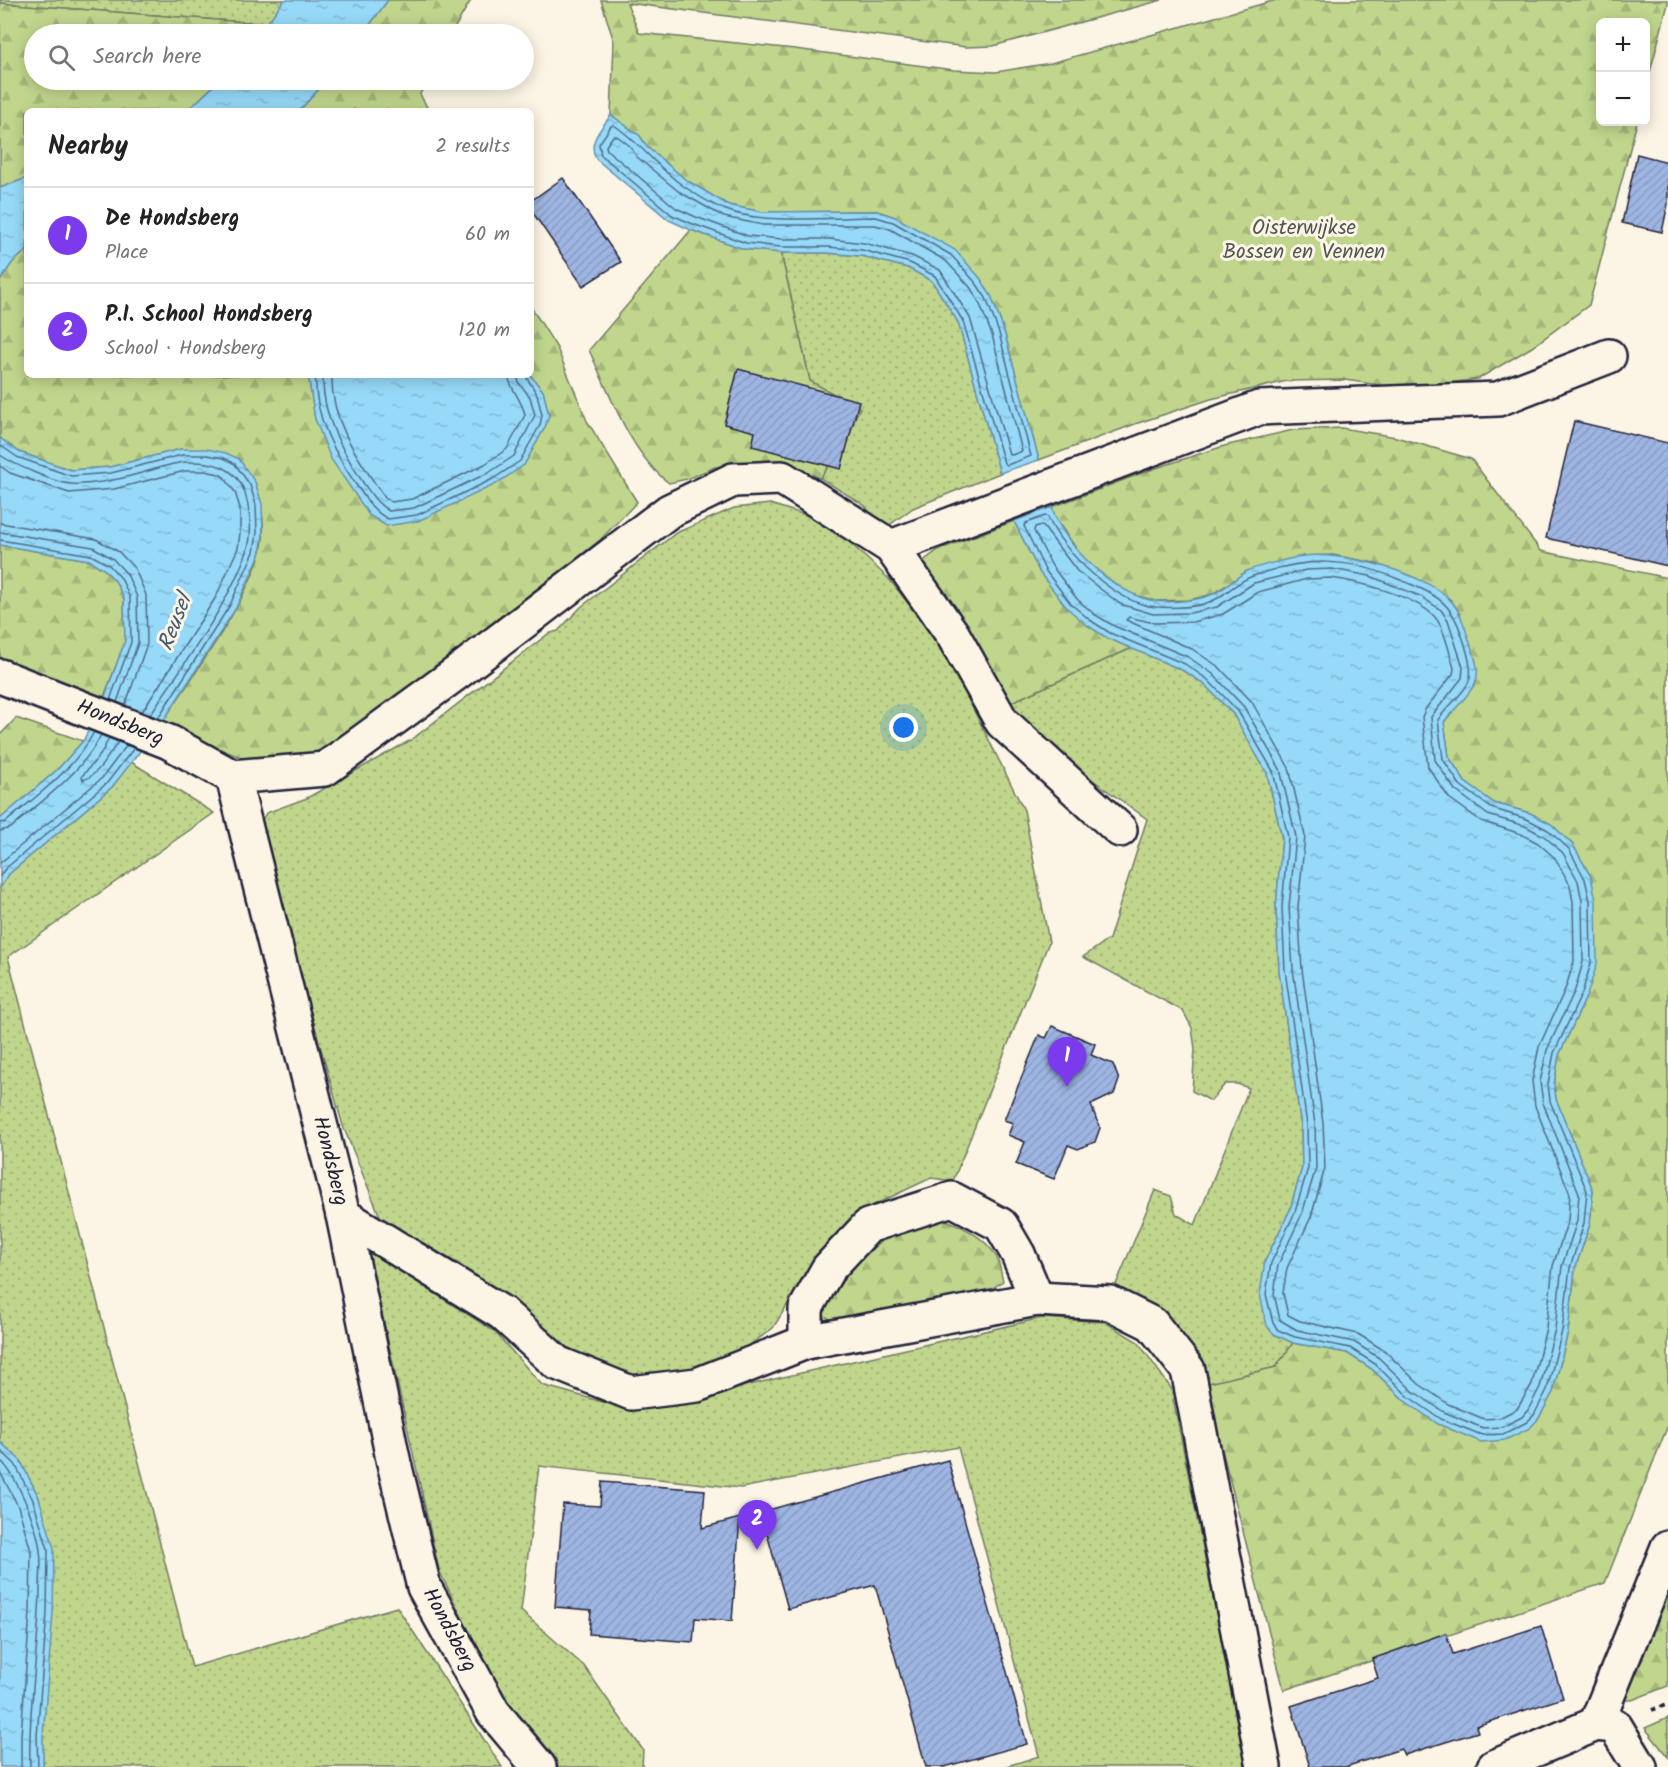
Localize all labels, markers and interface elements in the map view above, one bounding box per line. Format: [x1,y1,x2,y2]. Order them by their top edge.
map controls [1596,18,1650,126]
button: + [1596,18,1650,72]
search box [24,24,534,90]
text: Search here [93,40,201,75]
icon: search [45,41,78,74]
button: − [1596,72,1650,126]
text: Nearby [48,126,128,168]
text: 2 results [435,131,510,163]
text: De Hondsberg [105,202,239,237]
park label: Oisterwijkse Bossen en Vennen [1223,212,1385,269]
text: 1 [64,219,71,251]
text: 60 m [465,219,510,251]
text: Place [105,237,148,269]
text: P.I. School Hondsberg [105,298,313,333]
text: 2 [62,315,73,347]
text: 120 m [458,315,510,347]
text: School · Hondsberg [105,333,266,365]
water label: Reusel [149,585,204,656]
street label: Hondsberg [71,691,169,755]
your location [889,713,918,742]
pin: 1 [1048,1038,1086,1087]
street label: Hondsberg [303,1113,357,1209]
pin: 2 [738,1500,777,1550]
street label: Hondsberg [413,1582,485,1678]

